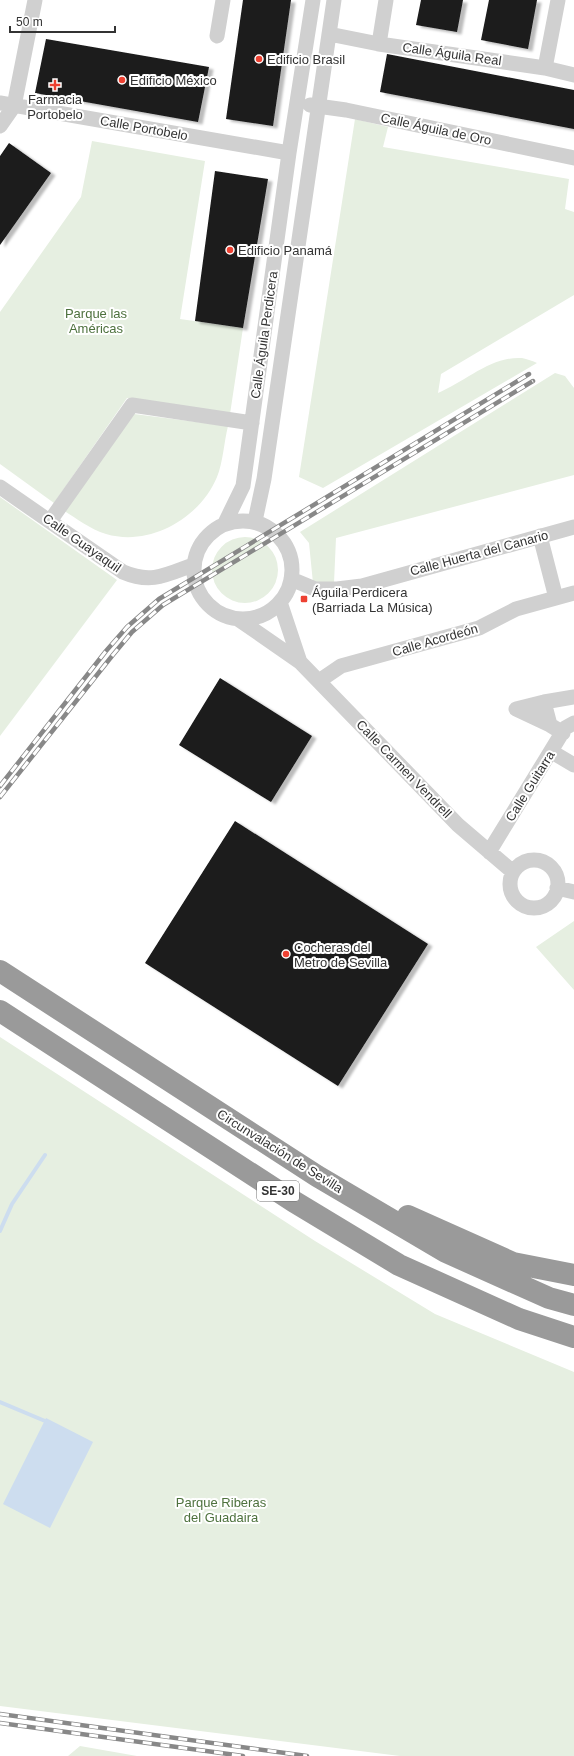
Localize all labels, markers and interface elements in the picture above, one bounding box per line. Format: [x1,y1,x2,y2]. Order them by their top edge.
scale bar [10,8,115,34]
text: 50 m [16,15,43,29]
street label: Calle Águila Real [402,40,503,68]
place label: Edificio Brasil [267,52,345,67]
marker: Edificio Brasil [254,54,264,64]
place label: Edificio México [130,73,217,88]
marker: Edificio México [117,75,127,85]
marker: Farmacia Portobelo [50,80,60,90]
place label: Farmacia Portobelo [27,92,83,122]
street label: Calle Águila de Oro [379,110,493,148]
street label: Calle Portobelo [99,113,189,143]
place label: Edificio Panamá [238,243,333,258]
marker: Edificio Panamá [225,245,235,255]
street label: Calle Águila Perdicera [248,270,280,400]
park label: Parque las Américas [65,306,128,336]
street label: Calle Guayaquil [40,511,124,576]
street label: Calle Huerta del Canario [408,527,550,579]
place label: Águila Perdicera (Barriada La Música) [312,585,433,615]
marker: Águila Perdicera (Barriada La Música) [299,594,309,604]
street label: Calle Acordeón [391,621,479,659]
street label: Calle Carmen Vendrell [353,717,455,821]
street label: Calle Guitarra [502,747,558,824]
place label: Cocheras del Metro de Sevilla [294,940,388,970]
marker: Cocheras del Metro de Sevilla [281,949,291,959]
street label: Circunvalación de Sevilla [214,1106,346,1196]
road number: SE-30 [257,1181,299,1201]
park label: Parque Riberas del Guadaira [176,1495,267,1525]

